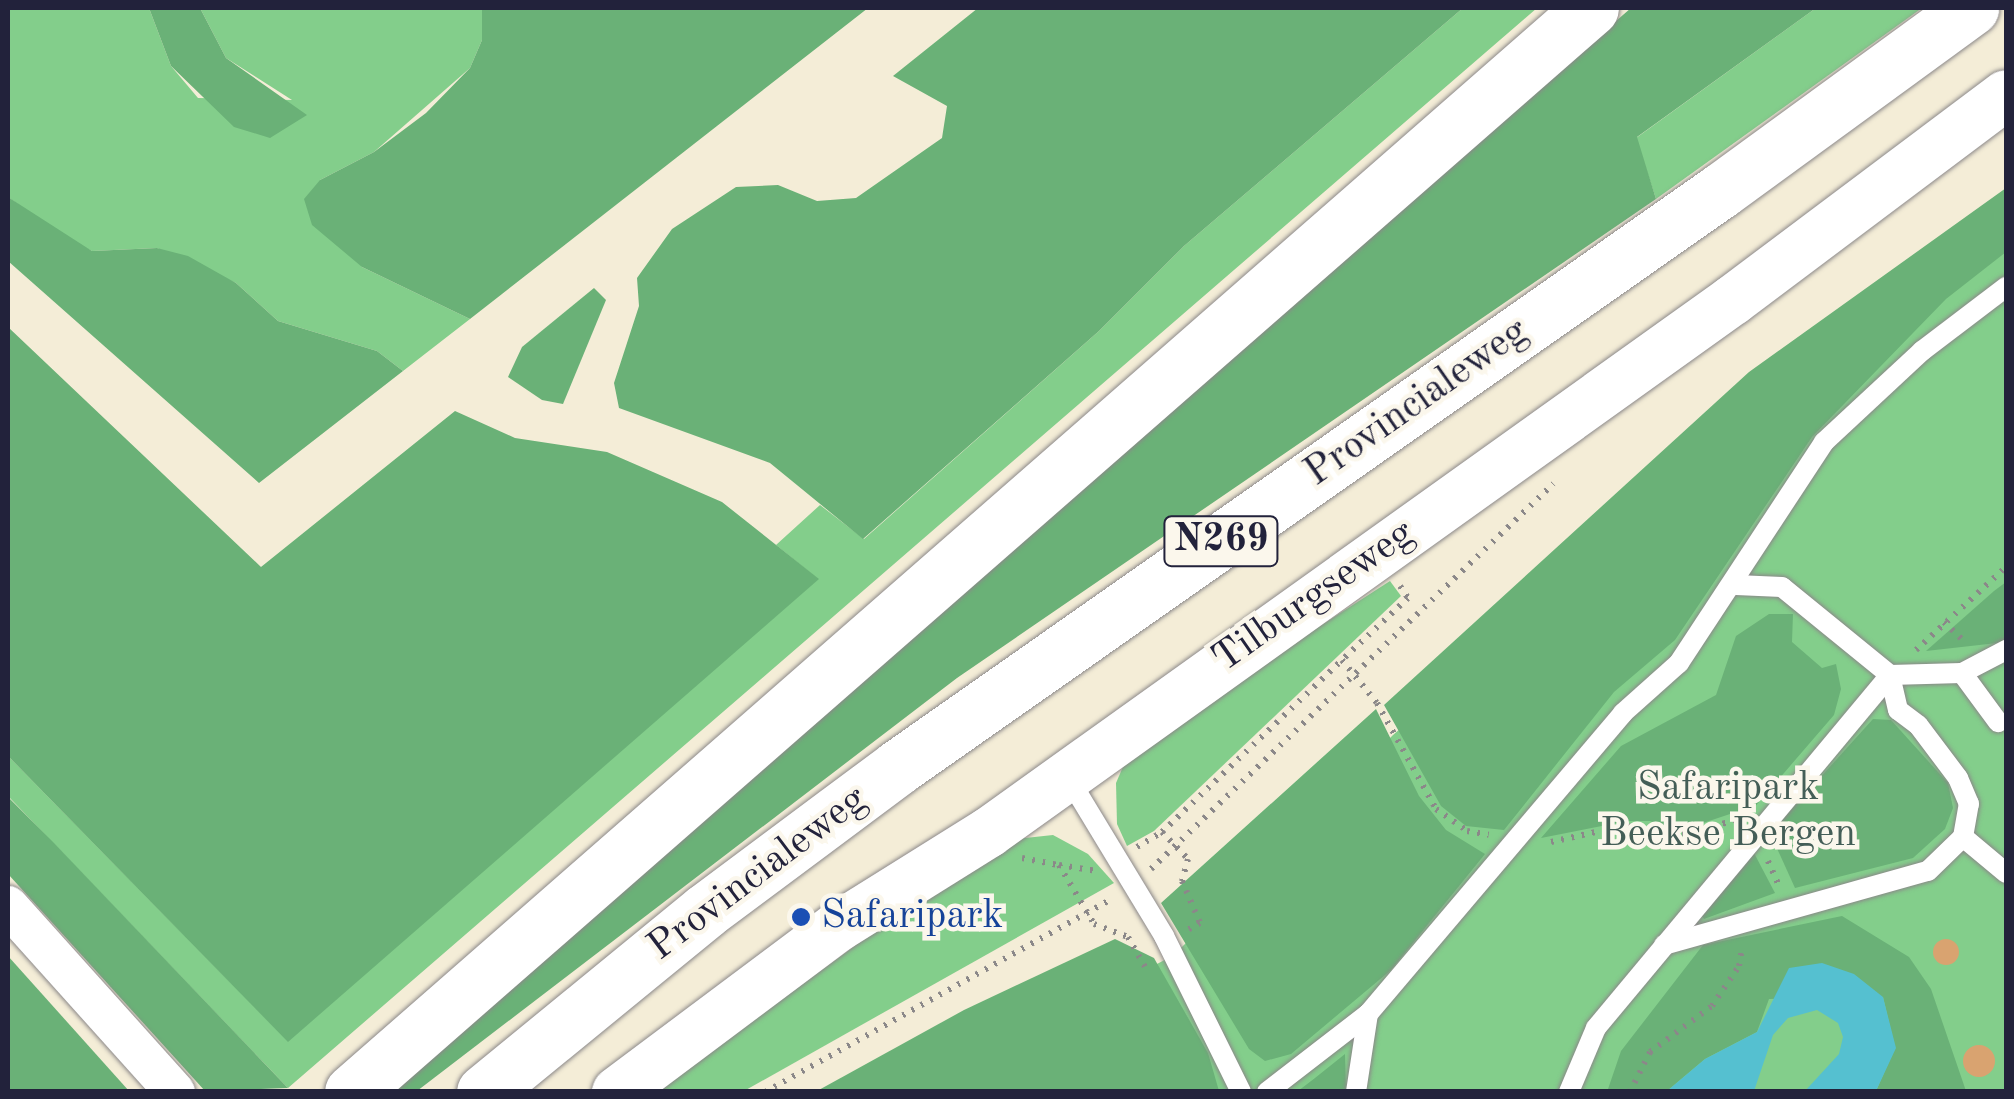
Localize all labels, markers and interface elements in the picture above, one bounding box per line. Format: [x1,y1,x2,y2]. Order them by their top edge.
street label: Provincialeweg [1296,308,1538,498]
road number: N269 [1161,508,1281,574]
street label: Tilburgseweg [1204,510,1424,684]
park label: Safaripark Beekse Bergen [1600,765,1856,859]
street label: Provincialeweg [639,776,877,972]
place label: Safaripark [821,893,1003,941]
marker: Safaripark [790,906,812,928]

